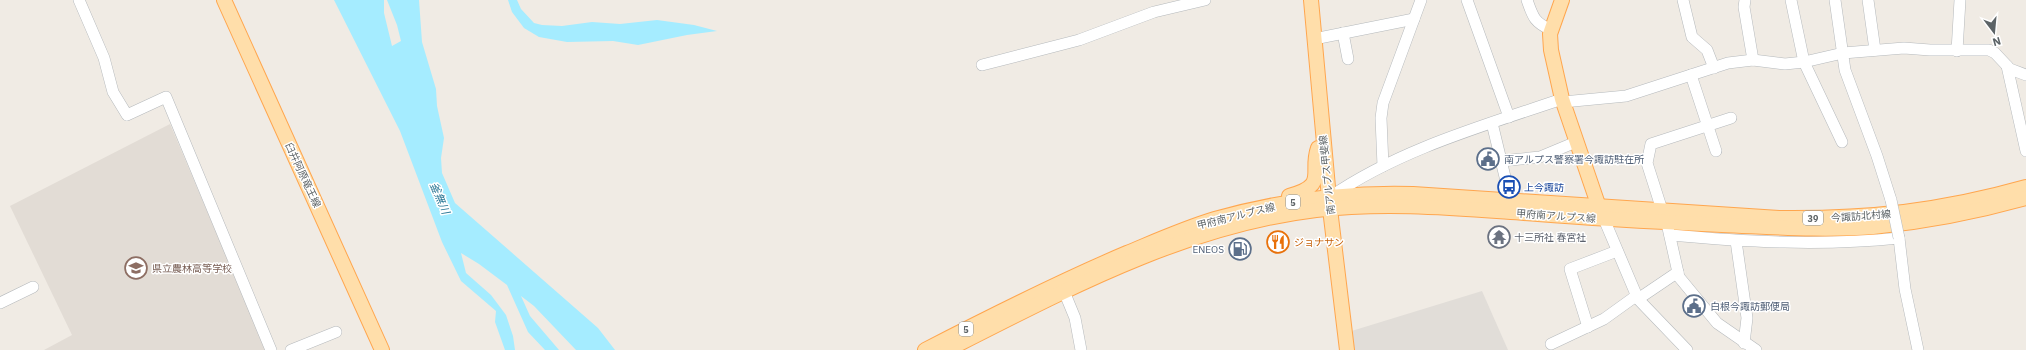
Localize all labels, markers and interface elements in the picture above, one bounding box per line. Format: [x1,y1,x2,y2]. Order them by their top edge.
north arrow [1974,12,2014,52]
text: N [1991,34,2003,49]
street label: 南アルプス甲斐線 [1316,135,1338,215]
street label: 臼井阿原竜王線 [282,141,324,209]
public building icon: 南アルプス警察署今諏訪駐在所 [1475,146,1501,172]
place label: 南アルプス警察署今諏訪駐在所 [1504,153,1644,166]
bus stop icon: 上今諏訪 [1496,174,1522,200]
water label: 釜無川 [427,180,453,217]
place label: 上今諏訪 [1524,181,1564,194]
road number: 5 [1286,195,1300,209]
street label: 甲府南アルプス線 [1196,200,1276,232]
street label: 甲府南アルプス線 [1516,207,1596,225]
street label: 今諏訪北村線 [1831,207,1891,225]
road number: 39 [1803,211,1823,225]
temple icon: 十三所社 春宮社 [1486,224,1512,250]
restaurant icon: ジョナサン [1265,229,1291,255]
place label: 十三所社 春宮社 [1514,231,1586,244]
fuel station icon: ENEOS [1227,236,1253,262]
place label: ジョナサン [1294,236,1344,249]
place label: ENEOS [1192,243,1224,256]
school or university icon: 県立農林高等学校 [123,255,149,281]
place label: 県立農林高等学校 [152,262,232,275]
public building icon: 白根今諏訪郵便局 [1681,293,1707,319]
place label: 白根今諏訪郵便局 [1710,300,1790,313]
road number: 5 [959,322,973,336]

